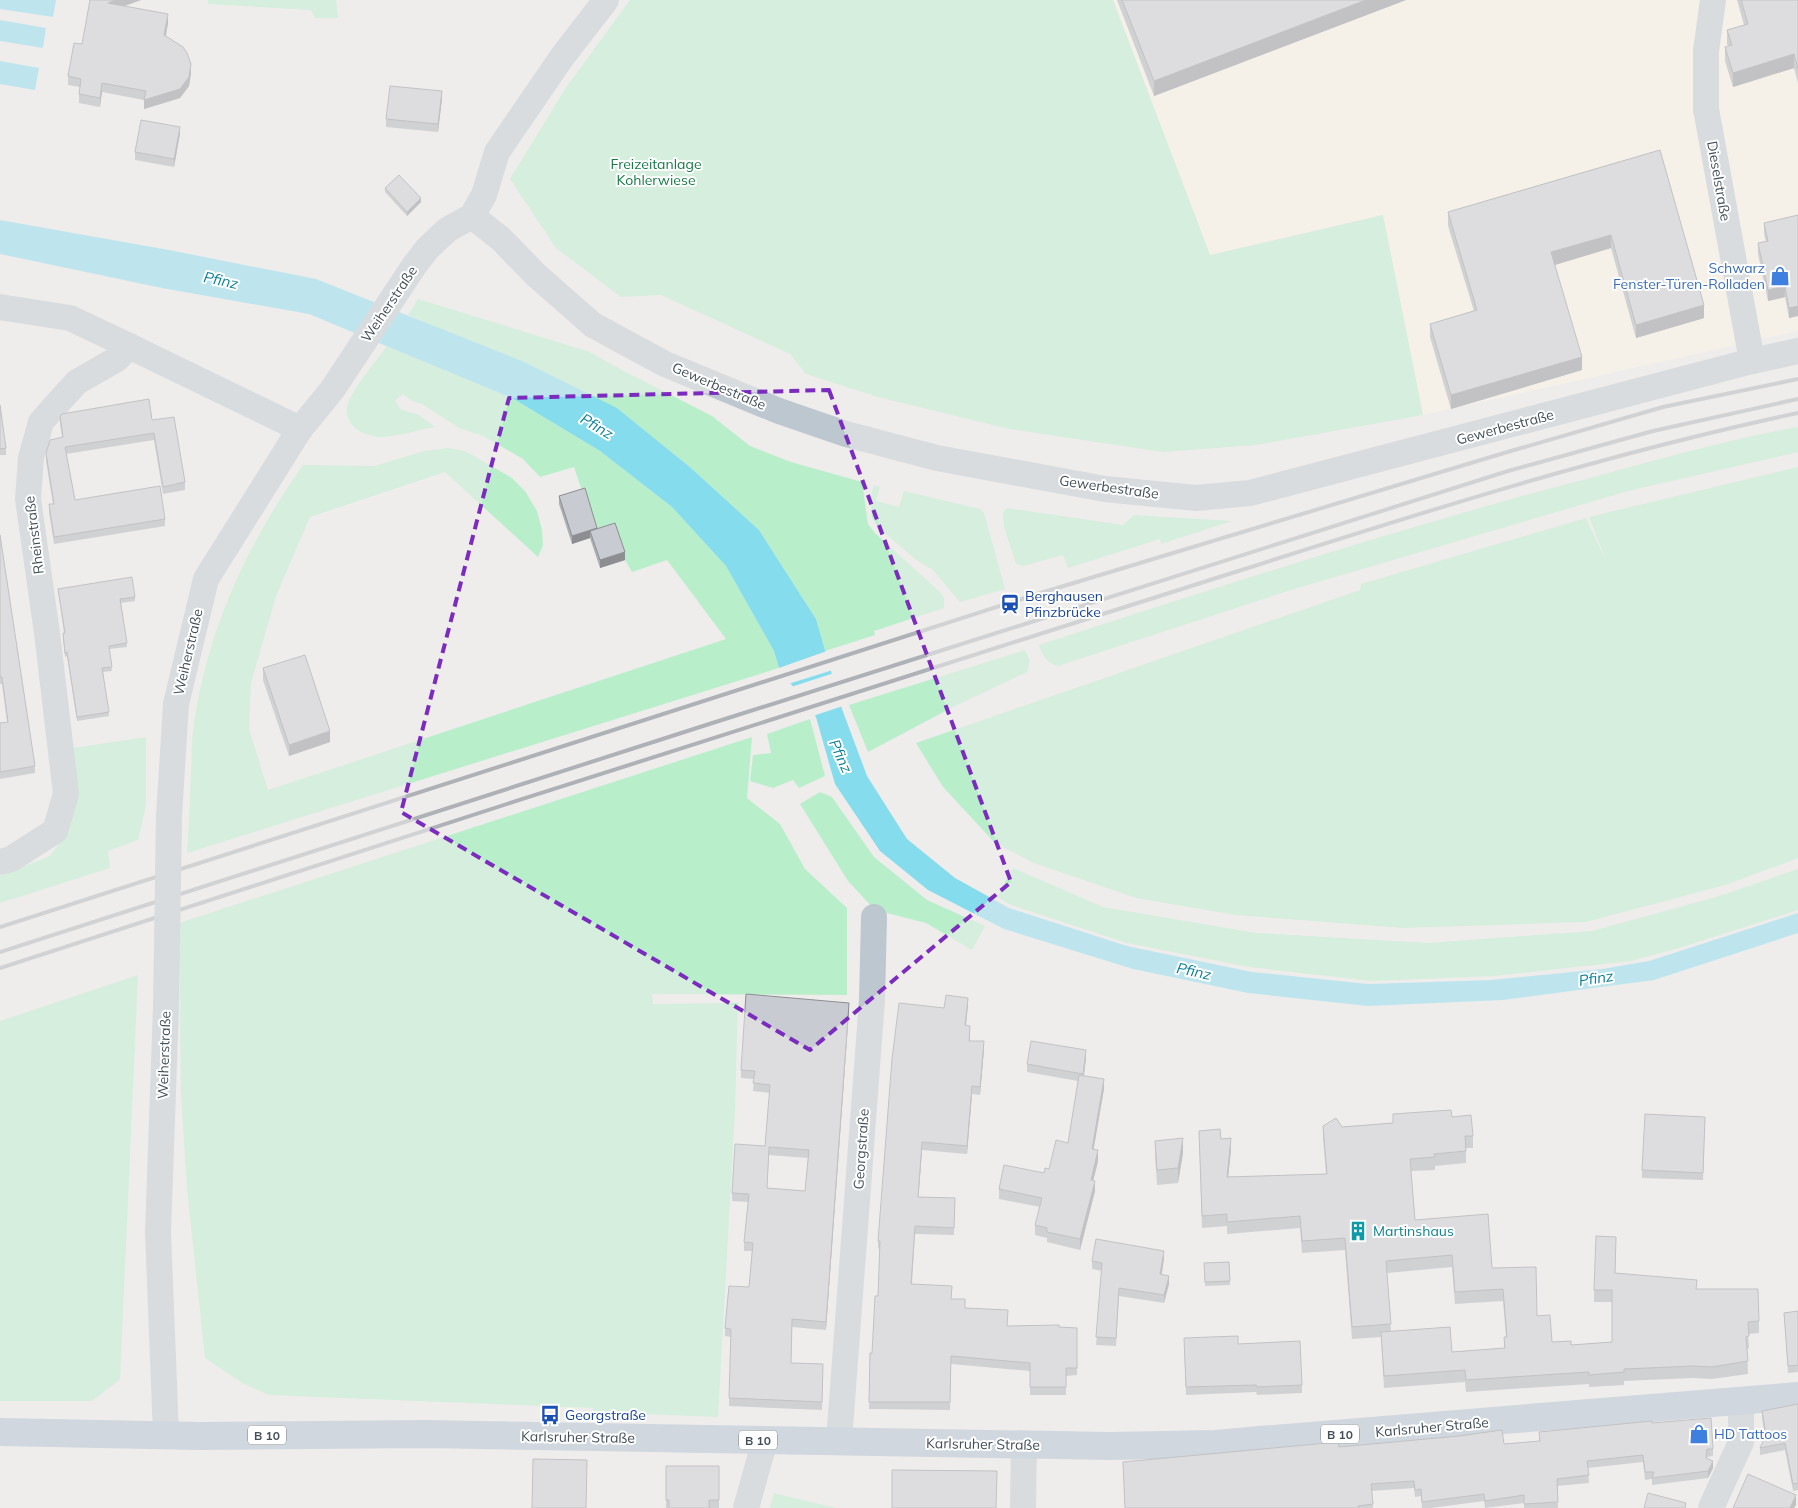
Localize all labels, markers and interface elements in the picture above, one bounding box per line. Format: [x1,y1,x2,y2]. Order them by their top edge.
street label: Dieselstraße [1703,140,1735,222]
park label: Freizeitanlage Kohlerwiese [610,155,702,189]
place label: Schwarz Fenster-Türen-Rolladen [1613,259,1765,293]
street label: Weiherstraße [357,262,421,346]
shop icon: Schwarz Fenster-Türen-Rolladen [1769,265,1791,287]
water label: Pfinz [202,267,240,293]
street label: Gewerbestraße [669,358,769,414]
street label: Gewerbestraße [1454,405,1556,449]
water label: Pfinz [577,409,617,443]
street label: Gewerbestraße [1058,471,1160,503]
street label: Rheinstraße [20,495,48,575]
place label: Berghausen Pfinzbrücke [1025,587,1103,621]
station icon: Berghausen Pfinzbrücke [999,593,1021,615]
street label: Weiherstraße [169,607,207,697]
water label: Pfinz [825,736,857,776]
water label: Pfinz [1175,958,1213,984]
water label: Pfinz [1577,966,1615,990]
street label: Weiherstraße [153,1011,175,1099]
street label: Georgstraße [849,1108,873,1190]
building icon: Martinshaus [1347,1220,1369,1242]
place label: Martinshaus [1373,1222,1454,1240]
bus stop icon: Georgstraße [539,1404,561,1426]
place label: Georgstraße [565,1406,646,1424]
street label: Karlsruher Straße [1375,1413,1489,1441]
shop icon: HD Tattoos [1688,1423,1710,1445]
road number: B 10 [1321,1425,1359,1444]
place label: HD Tattoos [1714,1425,1787,1443]
road number: B 10 [248,1426,286,1444]
street label: Karlsruher Straße [521,1427,635,1447]
road number: B 10 [739,1430,777,1450]
street label: Karlsruher Straße [926,1434,1040,1454]

